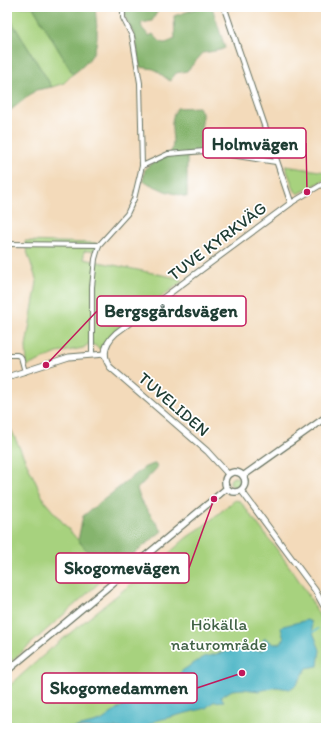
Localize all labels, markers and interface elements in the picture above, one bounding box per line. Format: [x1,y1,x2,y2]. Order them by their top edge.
callout: Holmvägen [203,128,306,158]
text: Holmvägen [212,133,299,155]
street label: TUVE KYRKVÄG [164,197,270,285]
callout: Bergsgårdsvägen [97,296,246,326]
text: Bergsgårdsvägen [104,300,239,322]
street label: TUVELIDEN [134,368,214,440]
callout: Skogomevägen [56,553,189,583]
text: Skogomevägen [64,557,181,579]
park label: Hökälla naturområde [171,614,267,654]
callout: Skogomedammen [42,673,197,703]
text: Skogomedammen [50,677,189,699]

